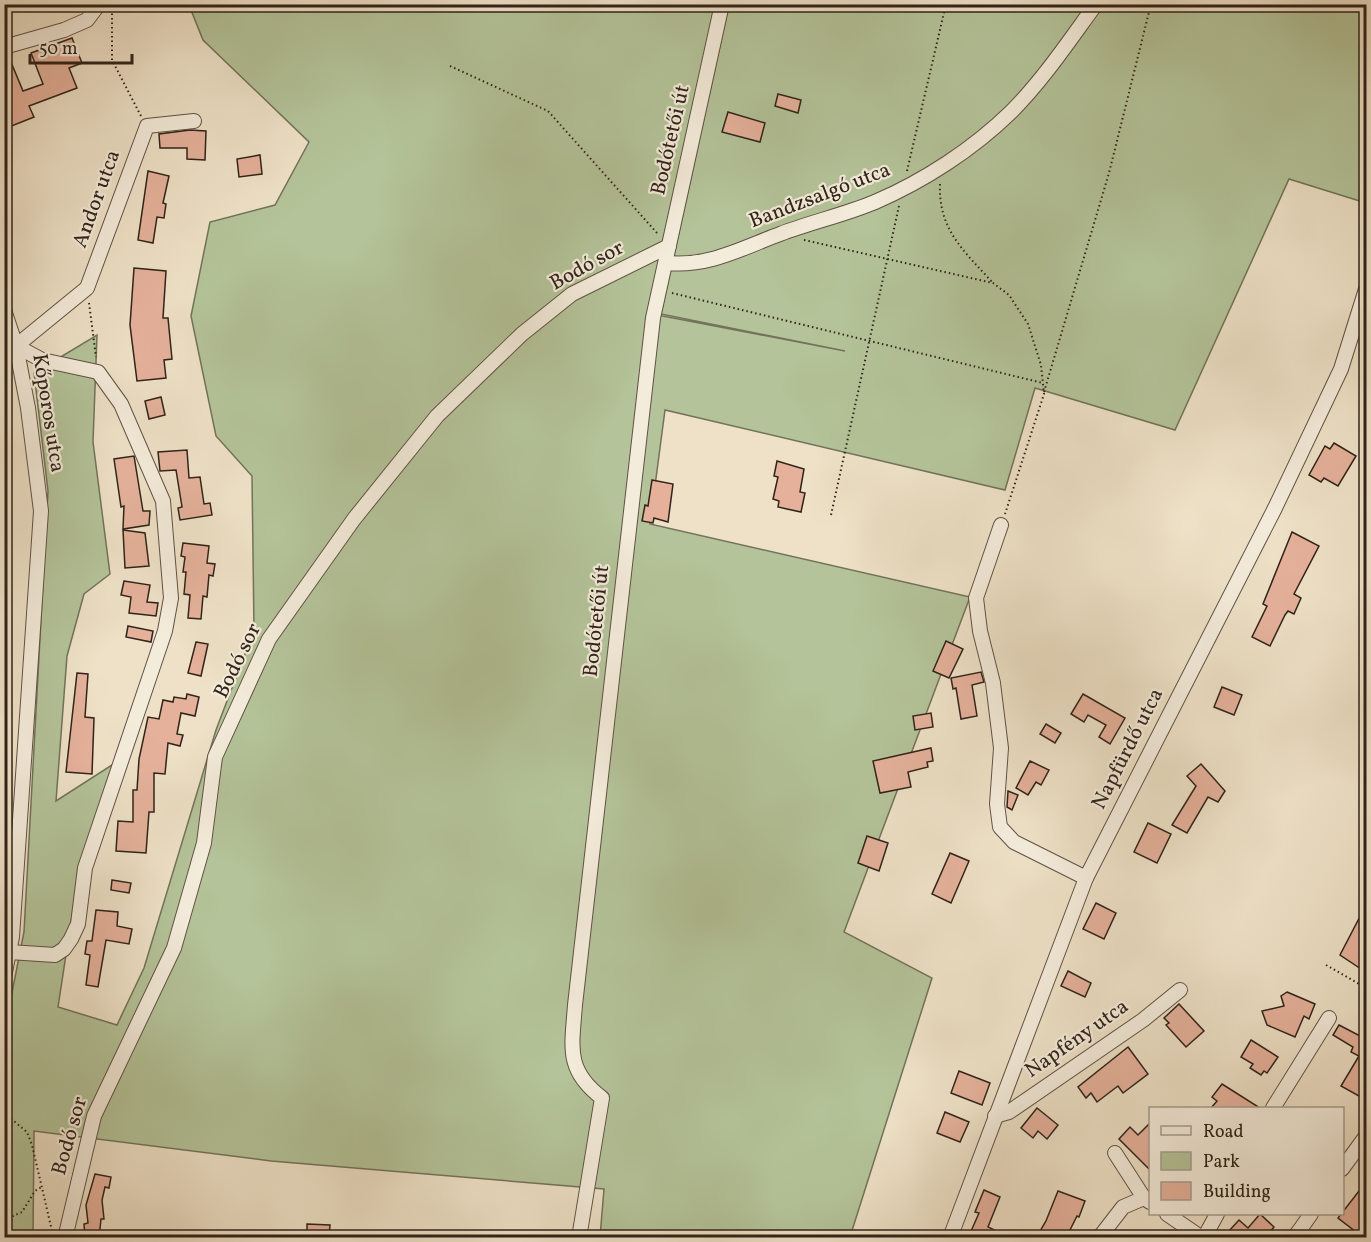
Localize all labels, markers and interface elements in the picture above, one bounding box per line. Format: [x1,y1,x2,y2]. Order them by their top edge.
scale bar [30,27,132,65]
text: 50 m [39,37,78,62]
street label: Bodótetői út [644,82,698,198]
street label: Andor utca [66,146,128,252]
street label: Bandzsalgó utca [745,156,895,236]
street label: Bodó sor [545,234,629,298]
street label: Kőporos utca [24,352,72,474]
street label: Bodótetői út [577,564,617,678]
street label: Bodó sor [207,618,269,704]
street label: Napfürdő utca [1085,683,1171,815]
street label: Napfény utca [1019,993,1135,1085]
street label: Bodó sor [45,1093,95,1179]
legend [1149,1107,1344,1215]
text: Road [1203,1120,1244,1145]
text: Park [1203,1150,1240,1175]
text: Building [1203,1180,1271,1205]

